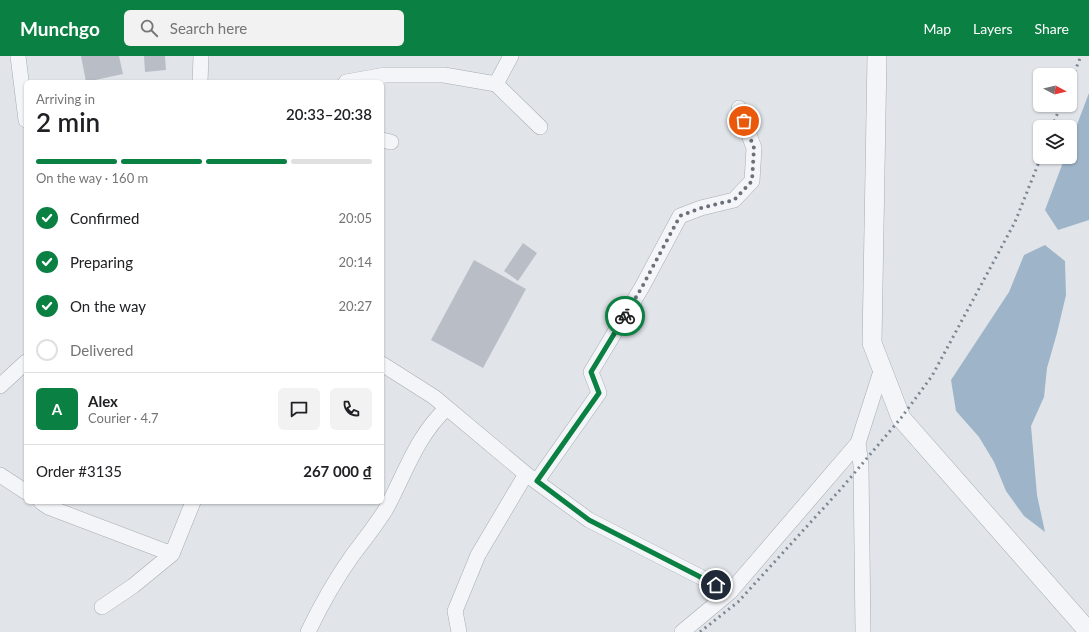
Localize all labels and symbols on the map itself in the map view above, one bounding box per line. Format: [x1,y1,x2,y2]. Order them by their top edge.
north arrow [1033,68,1077,112]
pin [727,104,761,138]
courier [605,296,645,336]
pin [699,568,733,602]

